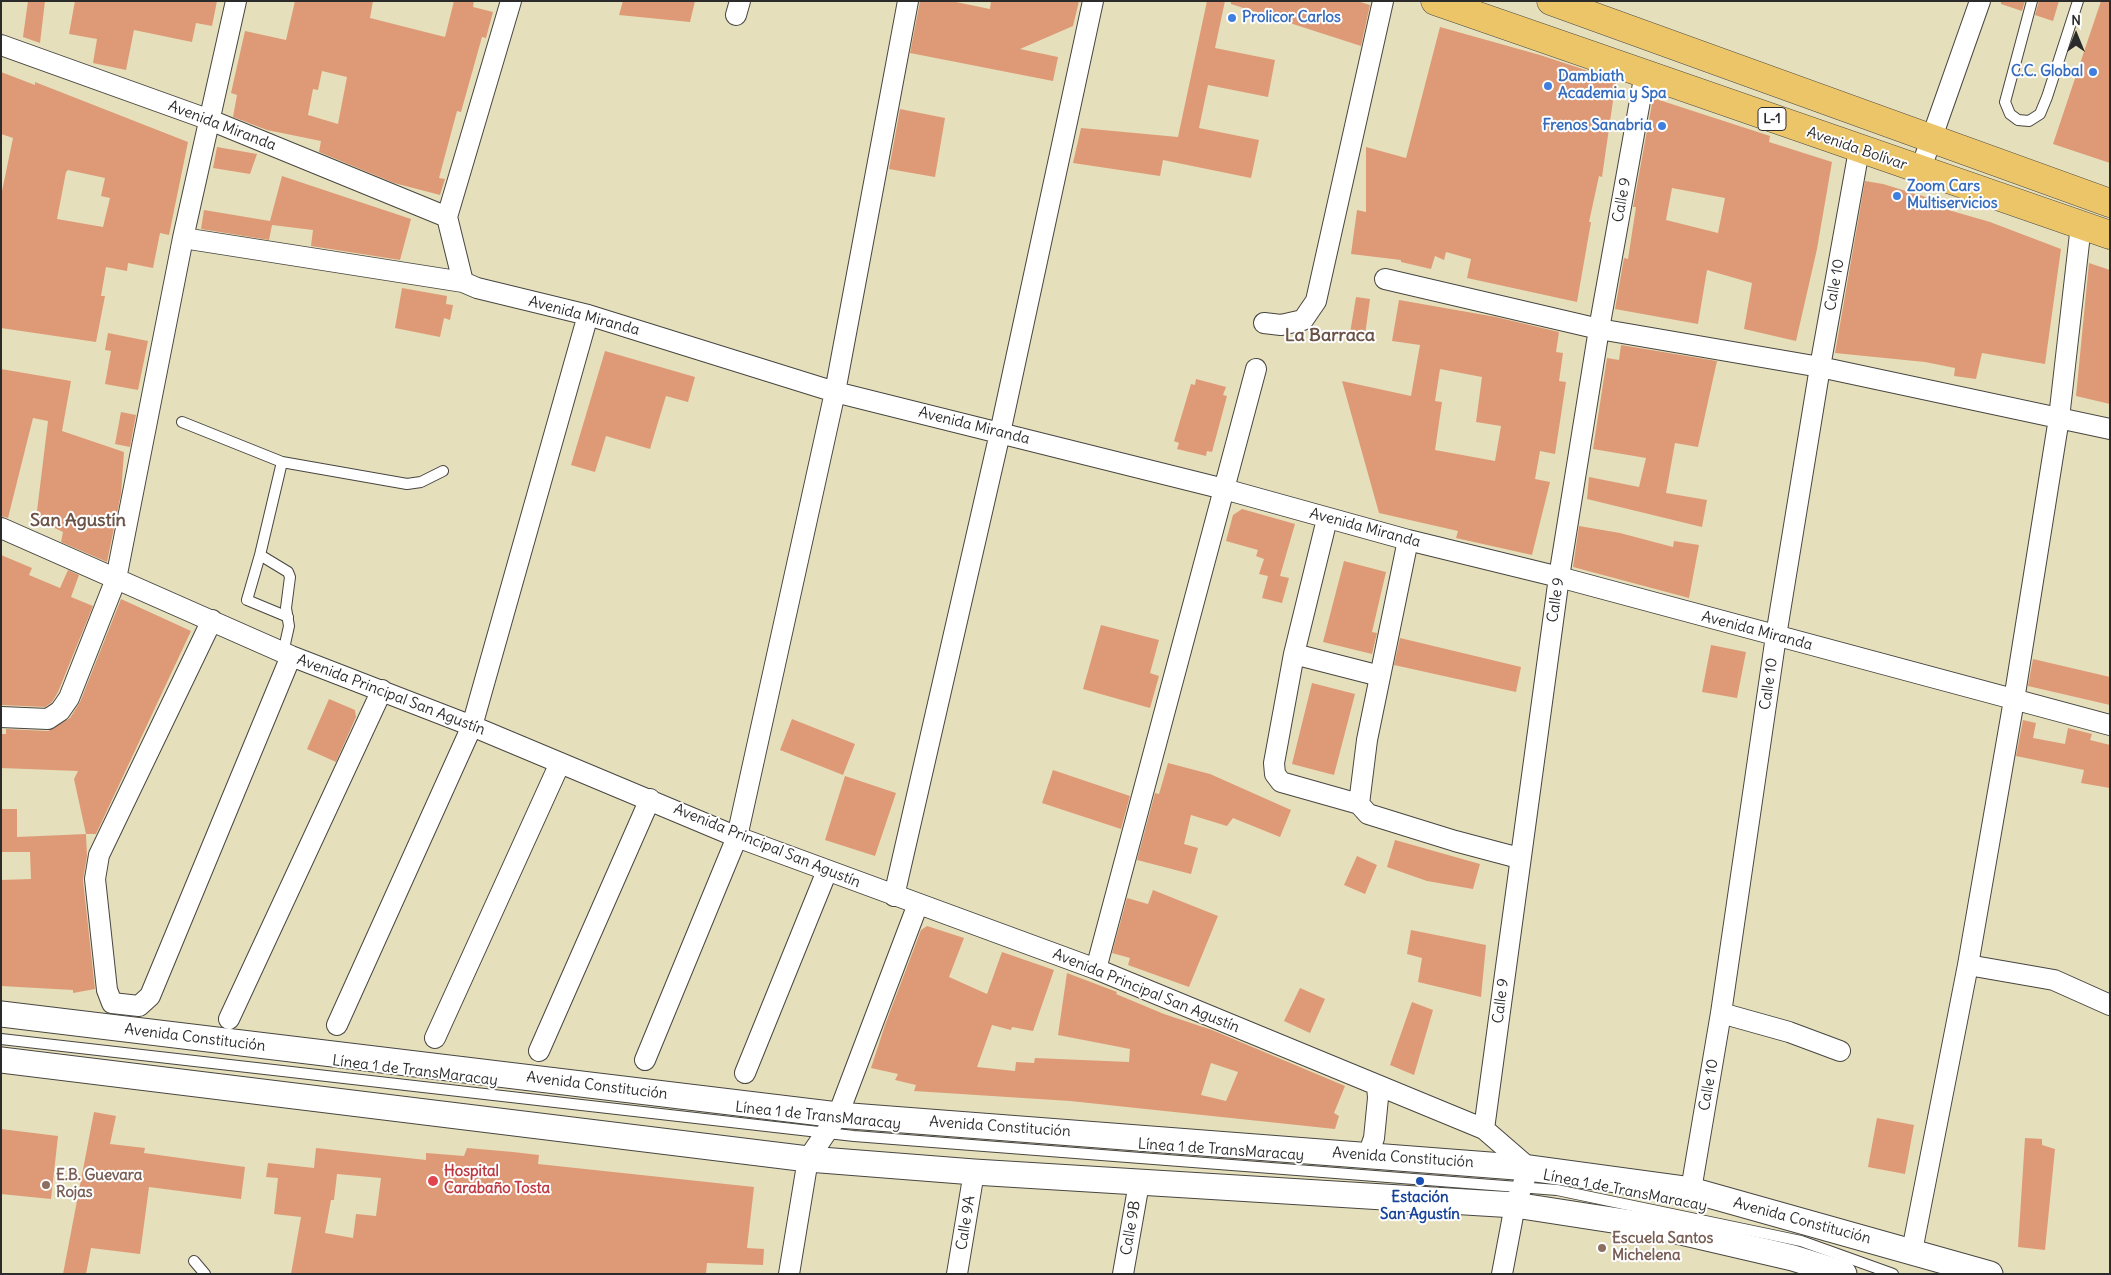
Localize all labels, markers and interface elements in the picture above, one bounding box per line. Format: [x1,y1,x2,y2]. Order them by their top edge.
place label: Prolicor Carlos [1242,9,1341,27]
north arrow [2051,10,2101,60]
text: N [2071,11,2081,29]
marker: Prolicor Carlos [1226,12,1238,24]
place label: C.C. Global [2011,63,2083,81]
marker: C.C. Global [2087,66,2099,78]
place label: Dambiath Academia y Spa [1558,68,1667,103]
marker: Dambiath Academia y Spa [1542,80,1554,92]
street label: Avenida Miranda [166,97,278,155]
road number: L-1 [1758,108,1786,130]
place label: Frenos Sanabria [1542,117,1652,135]
marker: Frenos Sanabria [1656,120,1668,132]
street label: Avenida Bolívar [1805,123,1909,175]
street label: Calle 9 [1609,176,1635,224]
place label: Zoom Cars Multiservicios [1907,178,1998,213]
marker: Zoom Cars Multiservicios [1891,190,1903,202]
street label: Calle 10 [1822,258,1848,312]
street label: Avenida Miranda [527,293,641,339]
district label: La Barraca [1285,325,1375,347]
street label: Avenida Miranda [917,403,1031,449]
street label: Avenida Miranda [1308,505,1422,551]
district label: San Agustín [30,510,126,532]
street label: Calle 9 [1544,576,1568,624]
street label: Avenida Miranda [1700,608,1814,654]
street label: Avenida Principal San Agustín [294,651,488,739]
street label: Calle 10 [1756,657,1782,711]
street label: Avenida Principal San Agustín [671,800,863,892]
street label: Avenida Principal San Agustín [1050,945,1242,1037]
street label: Calle 9 [1489,977,1513,1025]
street label: Avenida Constitución [124,1020,266,1056]
street label: Línea 1 de TransMaracay [331,1052,499,1090]
street label: Calle 10 [1696,1058,1722,1112]
street label: Avenida Constitución [526,1068,668,1104]
street label: Línea 1 de TransMaracay [734,1098,902,1134]
street label: Avenida Constitución [929,1113,1071,1141]
street label: Línea 1 de TransMaracay [1137,1135,1305,1165]
street label: Avenida Constitución [1332,1144,1474,1172]
place label: Hospital Carabaño Tosta [444,1163,550,1198]
street label: Línea 1 de TransMaracay [1541,1166,1709,1216]
place label: E.B. Guevara Rojas [56,1167,142,1202]
marker: Hospital Carabaño Tosta [426,1174,440,1188]
marker: Estación San Agustín [1414,1175,1426,1187]
marker: E.B. Guevara Rojas [40,1179,52,1191]
place label: Estación San Agustín [1380,1189,1460,1224]
street label: Calle 9A [953,1194,979,1252]
street label: Avenida Constitución [1731,1194,1873,1248]
street label: Calle 9B [1117,1199,1145,1257]
place label: Escuela Santos Michelena [1612,1230,1713,1265]
marker: Escuela Santos Michelena [1596,1242,1608,1254]

